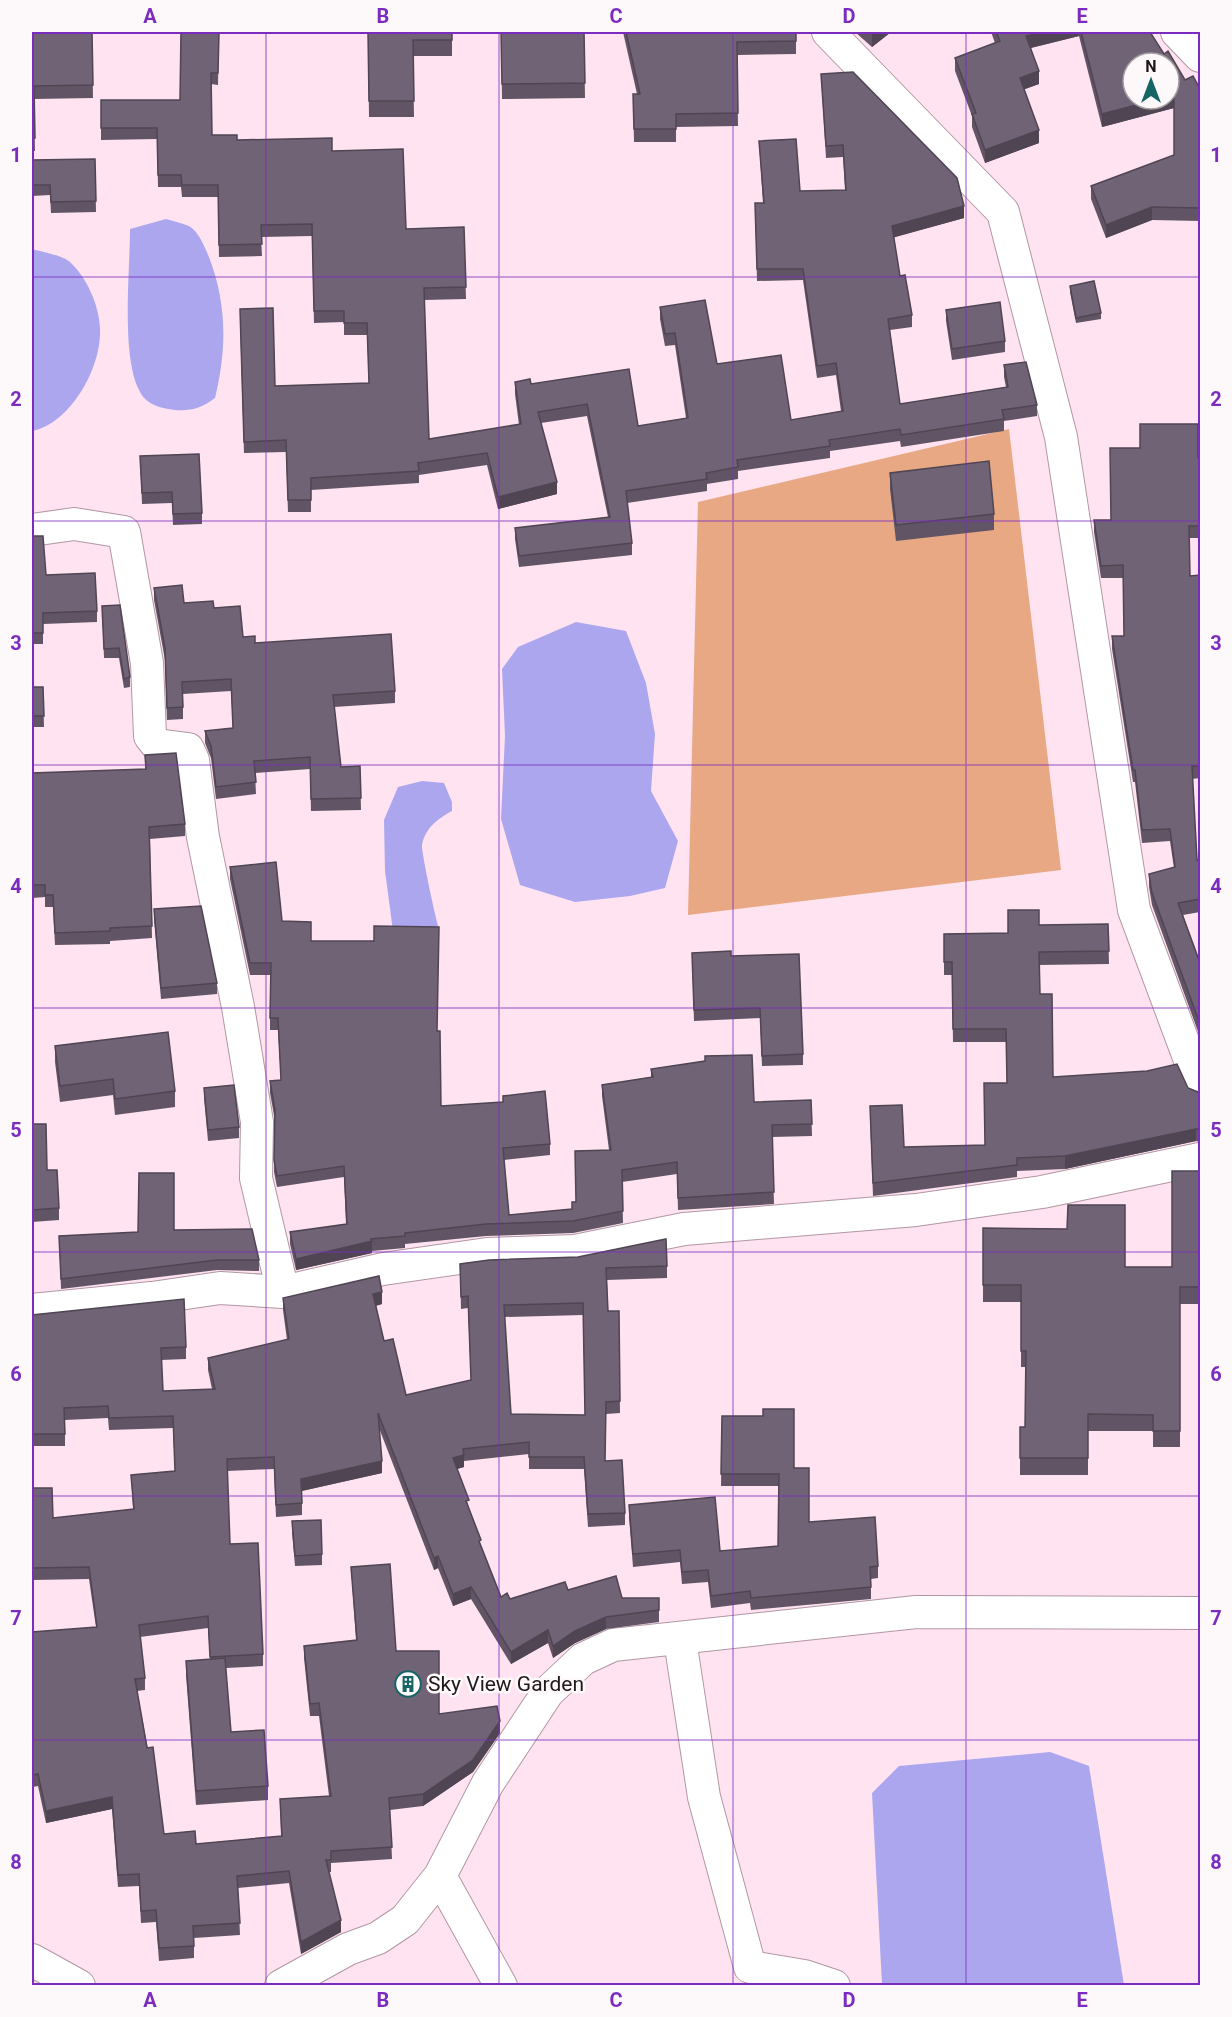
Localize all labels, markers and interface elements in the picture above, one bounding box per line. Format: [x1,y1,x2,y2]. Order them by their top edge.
text: A [143,4,157,28]
text: B [377,4,389,28]
text: C [609,4,623,28]
text: D [843,4,856,28]
text: E [1076,4,1088,28]
north arrow [1121,51,1181,111]
text: N [1145,57,1157,76]
text: 1 [10,143,22,167]
text: 1 [1210,143,1222,167]
text: 2 [10,387,22,411]
text: 2 [1210,387,1222,411]
text: 3 [10,631,22,655]
text: 3 [1210,631,1222,655]
text: 4 [10,874,22,898]
text: 4 [1210,874,1222,898]
text: 5 [10,1118,22,1142]
text: 5 [1210,1118,1222,1142]
text: 6 [10,1362,22,1386]
text: 6 [1210,1362,1222,1386]
text: 7 [10,1606,22,1630]
text: 7 [1210,1606,1222,1630]
building icon: Sky View Garden [393,1669,423,1699]
place label: Sky View Garden [428,1672,584,1696]
text: 8 [10,1850,22,1874]
text: 8 [1210,1850,1222,1874]
text: A [143,1988,157,2012]
text: B [377,1988,389,2012]
text: C [609,1988,623,2012]
text: D [843,1988,856,2012]
text: E [1076,1988,1088,2012]

